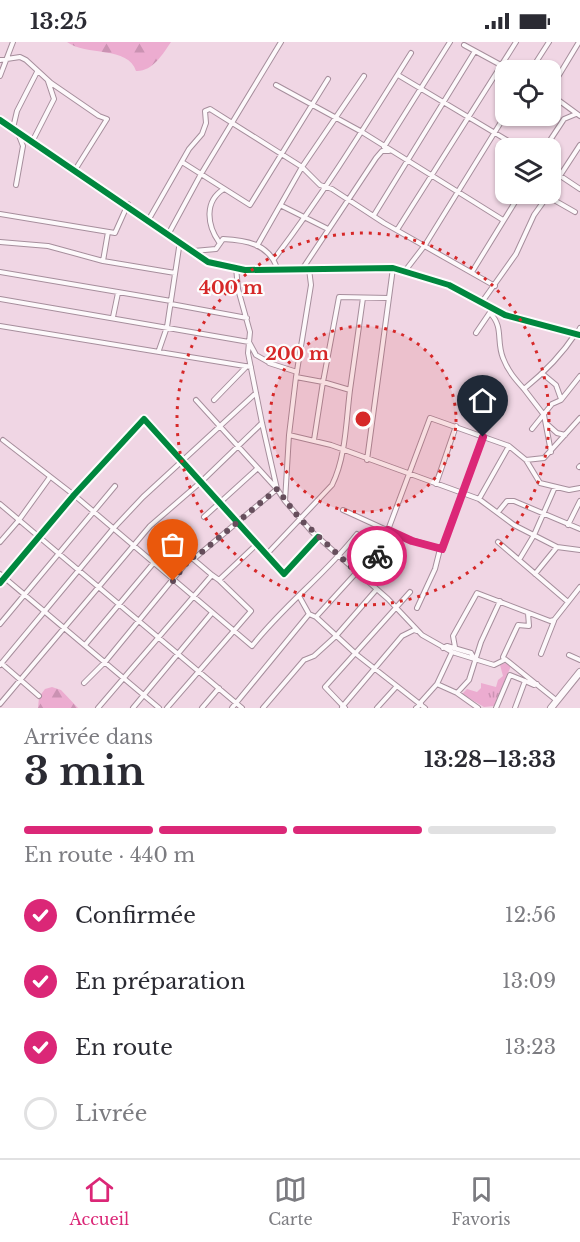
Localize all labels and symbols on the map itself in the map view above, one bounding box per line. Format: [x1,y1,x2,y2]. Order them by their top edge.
text: 400 m [199,277,263,299]
text: 200 m [265,343,329,365]
pin [457,375,508,437]
centre of rings [353,409,373,429]
pin [147,519,198,581]
courier [347,526,407,586]

